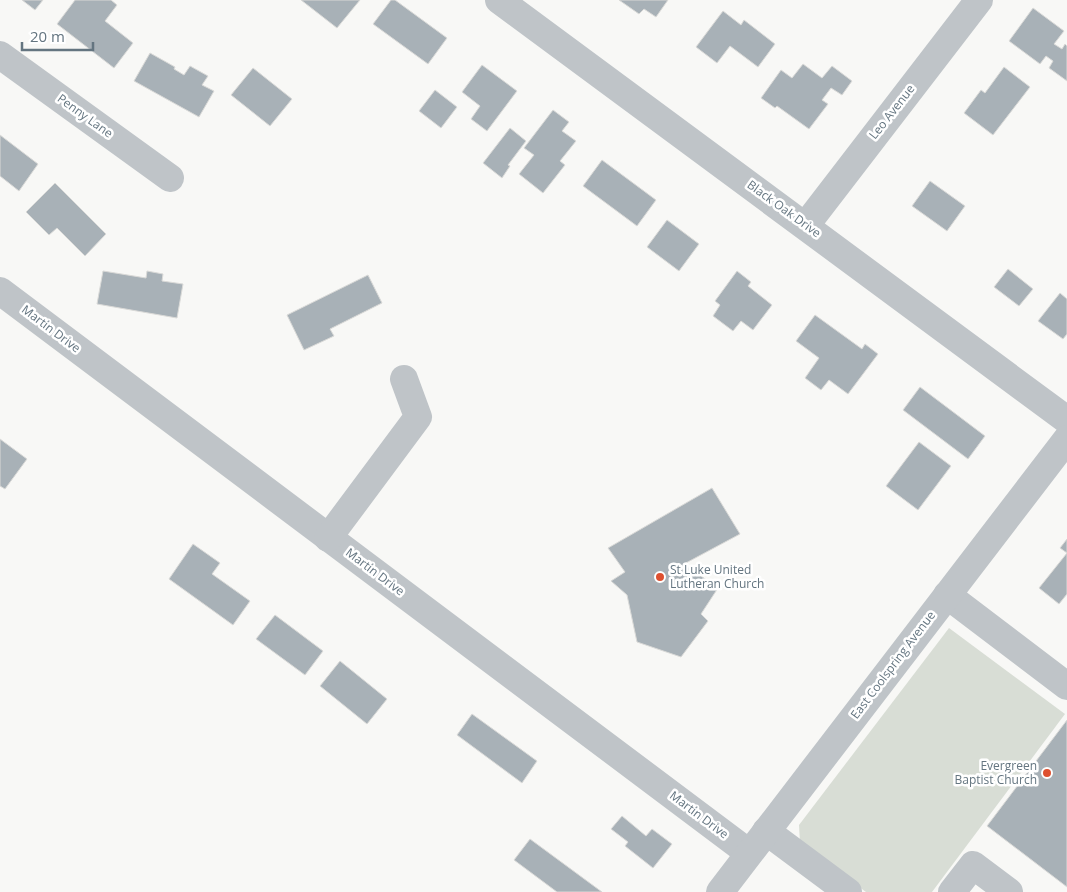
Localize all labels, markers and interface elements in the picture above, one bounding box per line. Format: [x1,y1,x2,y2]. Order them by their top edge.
scale bar [22,20,94,52]
text: 20 m [30,26,65,46]
street label: Leo Avenue [865,81,919,143]
street label: Penny Lane [54,90,117,142]
street label: Black Oak Drive [744,176,825,241]
street label: Martin Drive [18,301,84,356]
street label: Martin Drive [342,544,408,599]
place label: St Luke United Lutheran Church [670,561,764,592]
marker: St Luke United Lutheran Church [654,571,666,583]
street label: East Coolspring Avenue [846,607,939,722]
place label: Evergreen Baptist Church [955,757,1037,788]
marker: Evergreen Baptist Church [1041,767,1053,779]
street label: Martin Drive [666,787,732,842]

